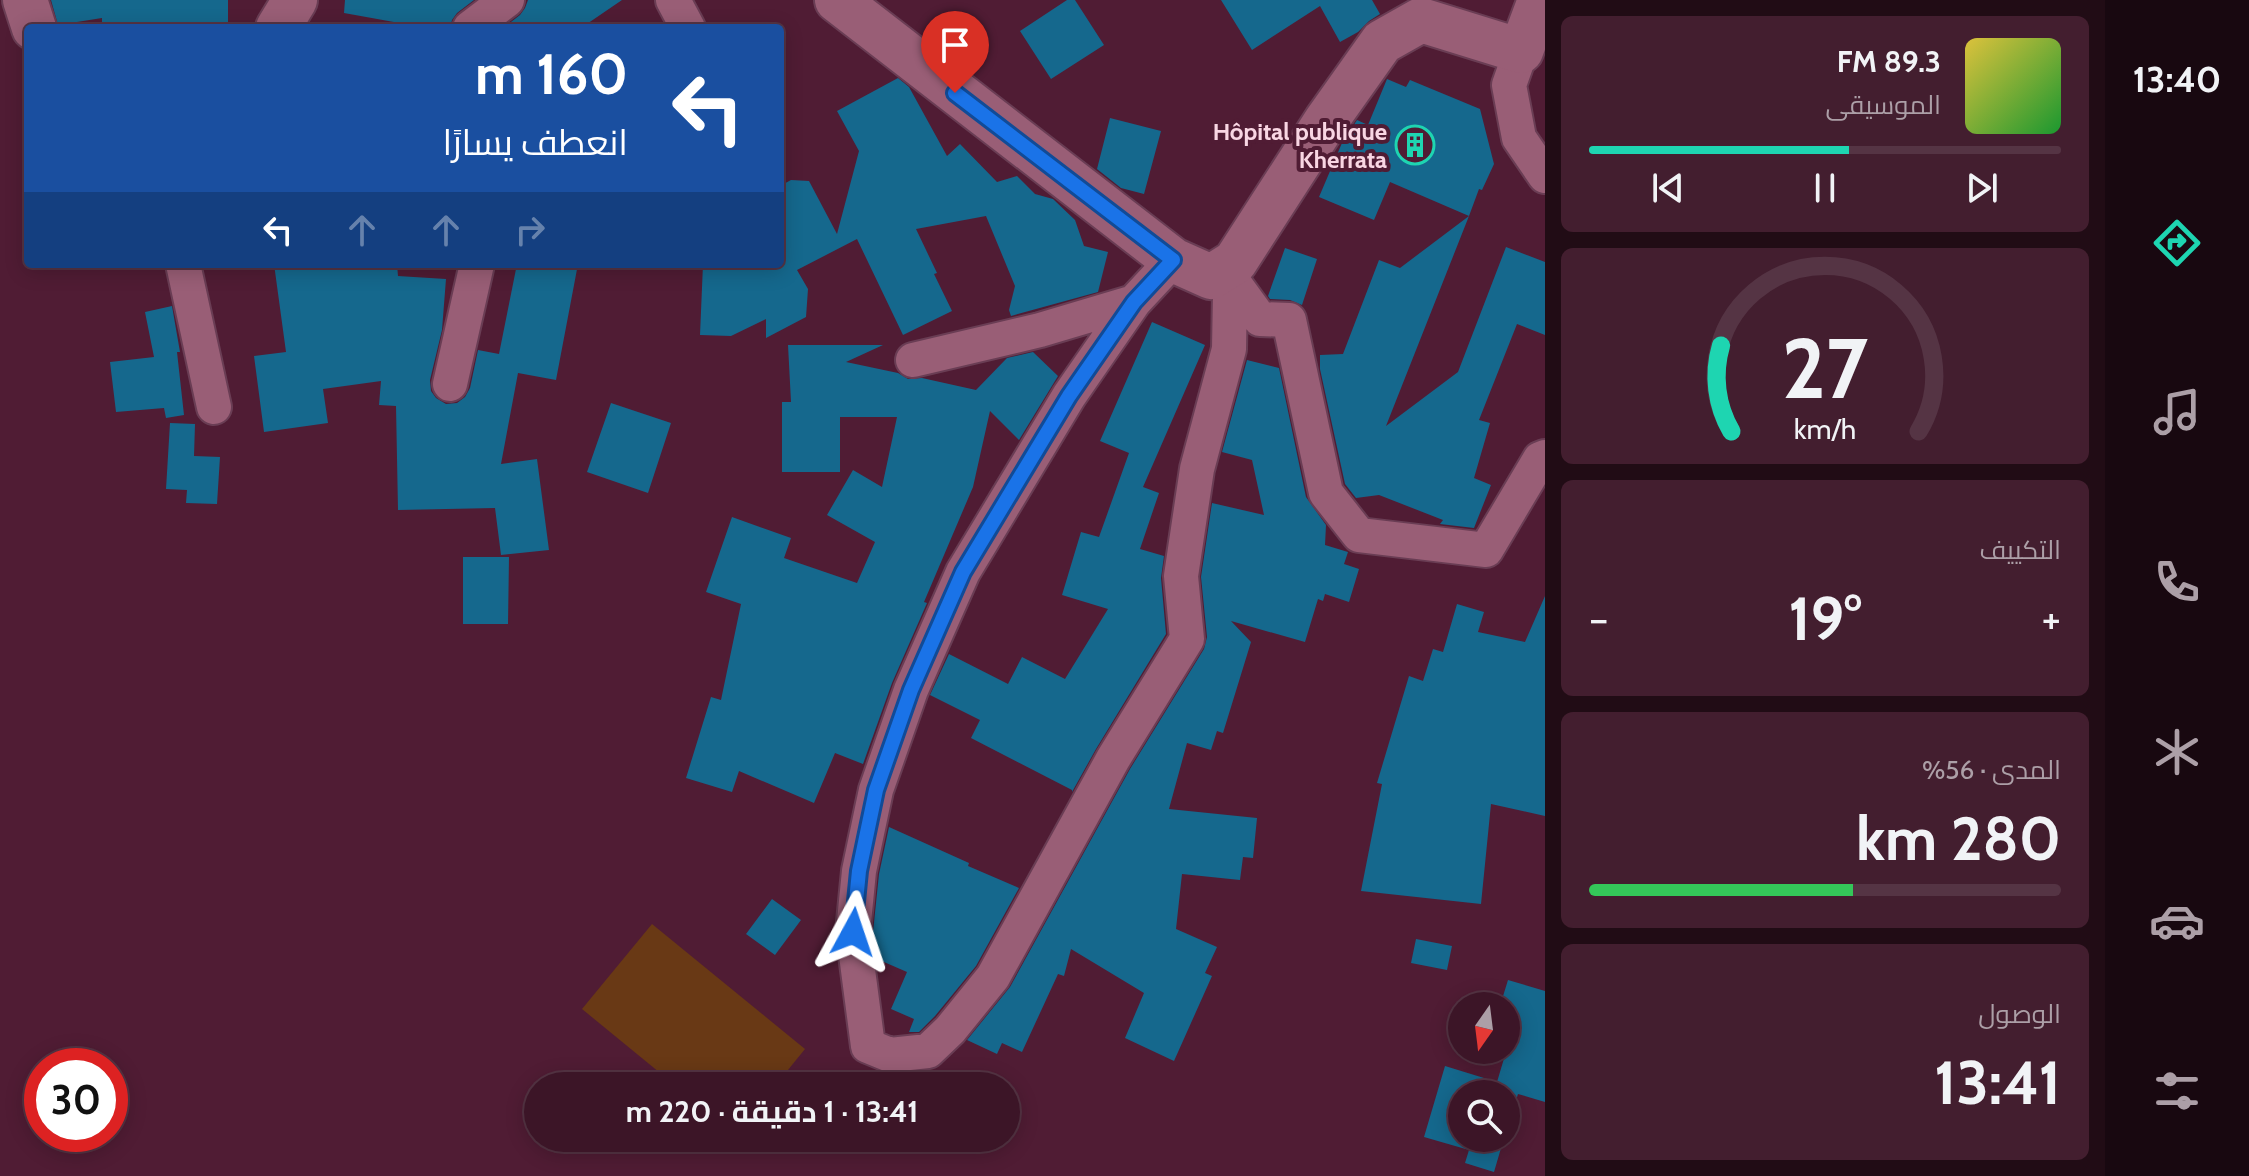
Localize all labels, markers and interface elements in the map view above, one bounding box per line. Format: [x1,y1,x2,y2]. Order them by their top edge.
pin [921,11,989,93]
icon: arrive [933,23,977,67]
text: 160 m [475,40,628,108]
text: 89.3 FM [1837,43,1941,80]
icon: left [656,56,760,160]
text: 13:40 [2133,57,2221,101]
text: الموسيقى [1826,89,1941,121]
place label: Hôpital publique Kherrata [1213,117,1387,174]
text: انعطف يسارًا [442,120,628,164]
building icon: Hôpital publique Kherrata [1394,124,1436,166]
icon: previous [1646,166,1690,210]
icon: pause [1803,166,1847,210]
icon: next [1960,166,2004,210]
icon: left [256,208,300,252]
icon: ahead [340,208,384,252]
icon: ahead [424,208,468,252]
icon: right [508,208,552,252]
icon: directions [2149,215,2205,271]
text: 27 [1782,318,1868,419]
icon: music [2149,384,2205,440]
text: km/h [1794,411,1856,446]
text: التكييف [1979,534,2061,566]
icon: phone [2149,554,2205,610]
text: 19° [1788,582,1862,655]
text: − [1589,592,1608,645]
text: + [2042,592,2061,645]
icon: climate [2149,724,2205,780]
text: المدى · 56% [1922,754,2061,786]
text: 280 km [1856,802,2061,875]
position arrow [811,890,895,974]
icon: car [2149,893,2205,949]
north arrow [1448,992,1520,1064]
map controls [1448,992,1520,1152]
text: الوصول [1978,998,2061,1030]
text: 13:41 [1934,1046,2061,1119]
speed limit sign: 30 [24,1048,128,1152]
icon: filters [2149,1063,2205,1119]
button: search [1448,1080,1520,1152]
text: 13:41 · 1 دقيقة · 220 m [626,1093,918,1130]

